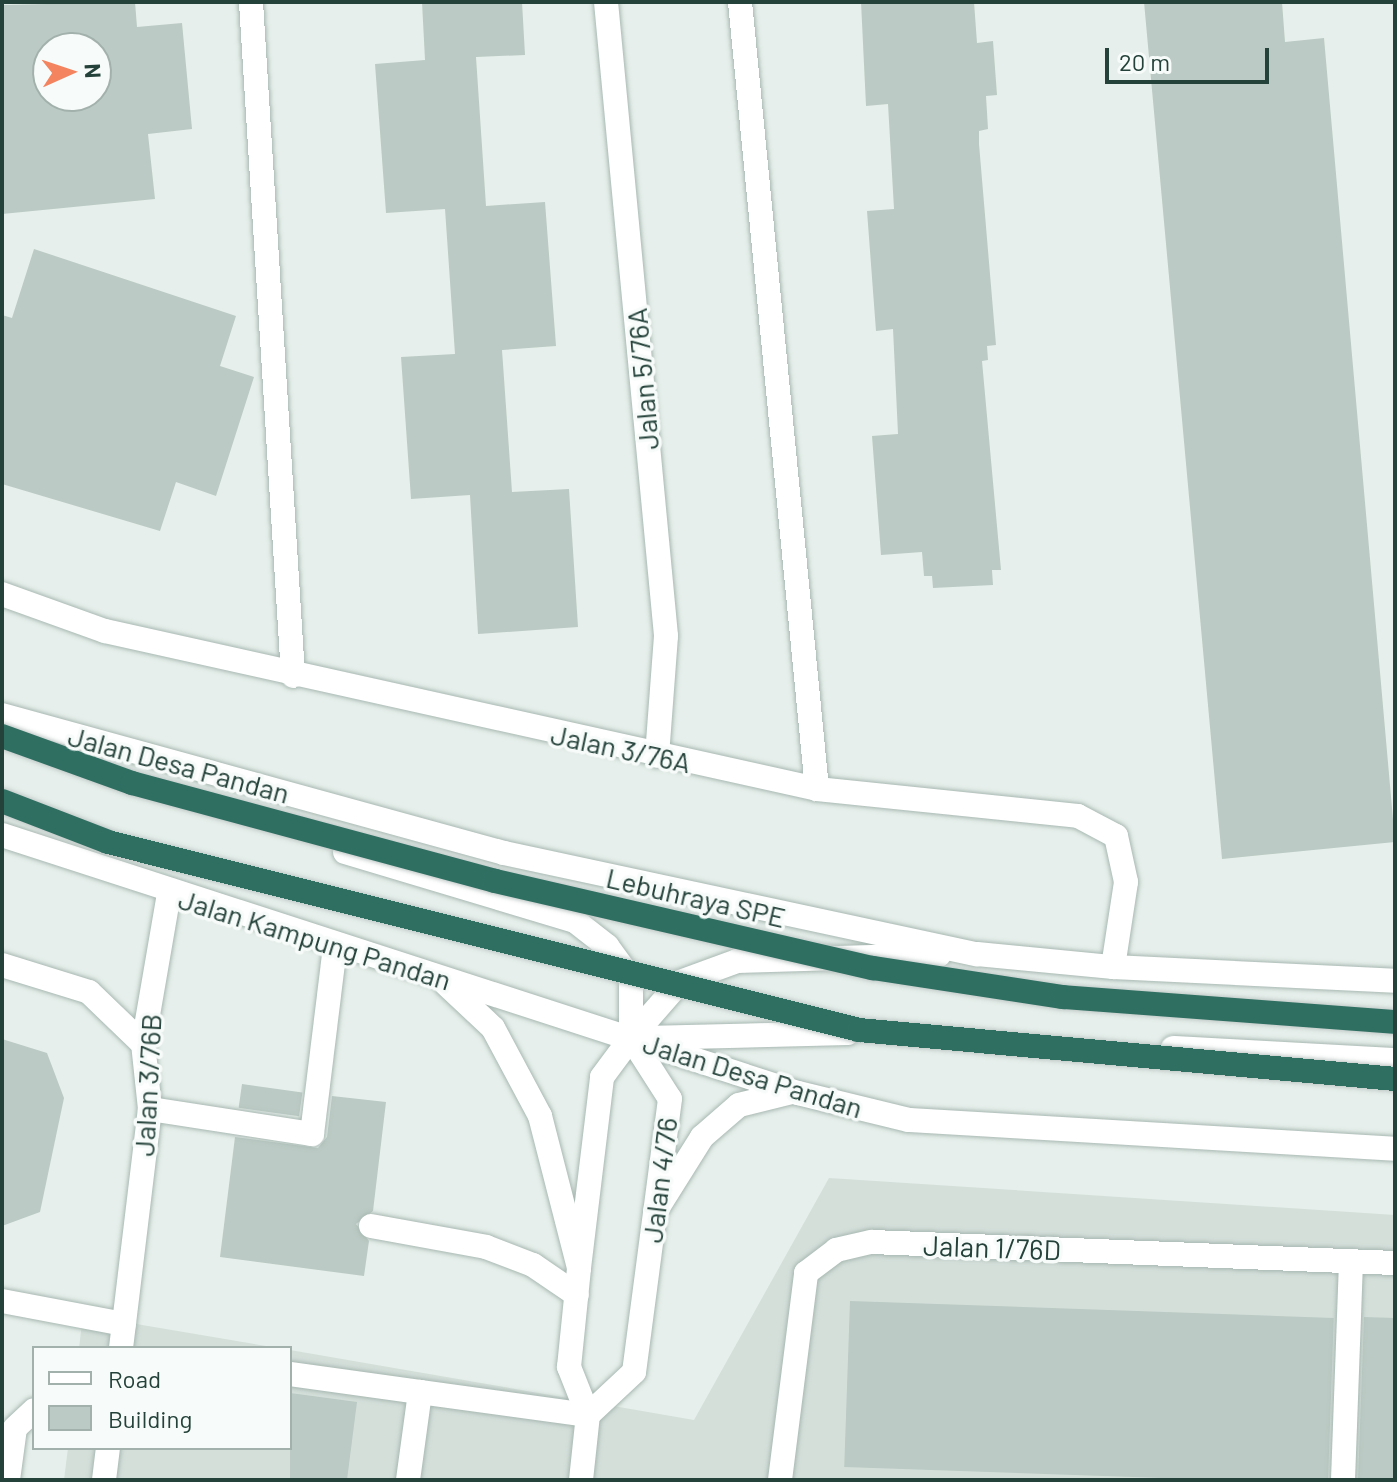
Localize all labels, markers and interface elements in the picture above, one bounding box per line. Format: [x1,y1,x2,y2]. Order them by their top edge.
north arrow [32,32,112,112]
scale bar [1109,32,1273,82]
text: 20 m [1119,47,1170,76]
text: N [81,63,107,79]
street label: Jalan 5/76A [619,307,665,451]
street label: Jalan 3/76A [548,717,694,779]
street label: Jalan Desa Pandan [65,718,293,810]
street label: Lebuhraya SPE [603,860,789,934]
street label: Jalan Kampung Pandan [175,882,455,996]
street label: Jalan 3/76B [126,1013,168,1157]
street label: Jalan Desa Pandan [639,1026,867,1124]
street label: Jalan 4/76 [635,1115,683,1245]
street label: Jalan 1/76D [923,1228,1061,1266]
legend [32,1346,292,1450]
text: Road [108,1364,161,1393]
text: Building [108,1404,192,1433]

